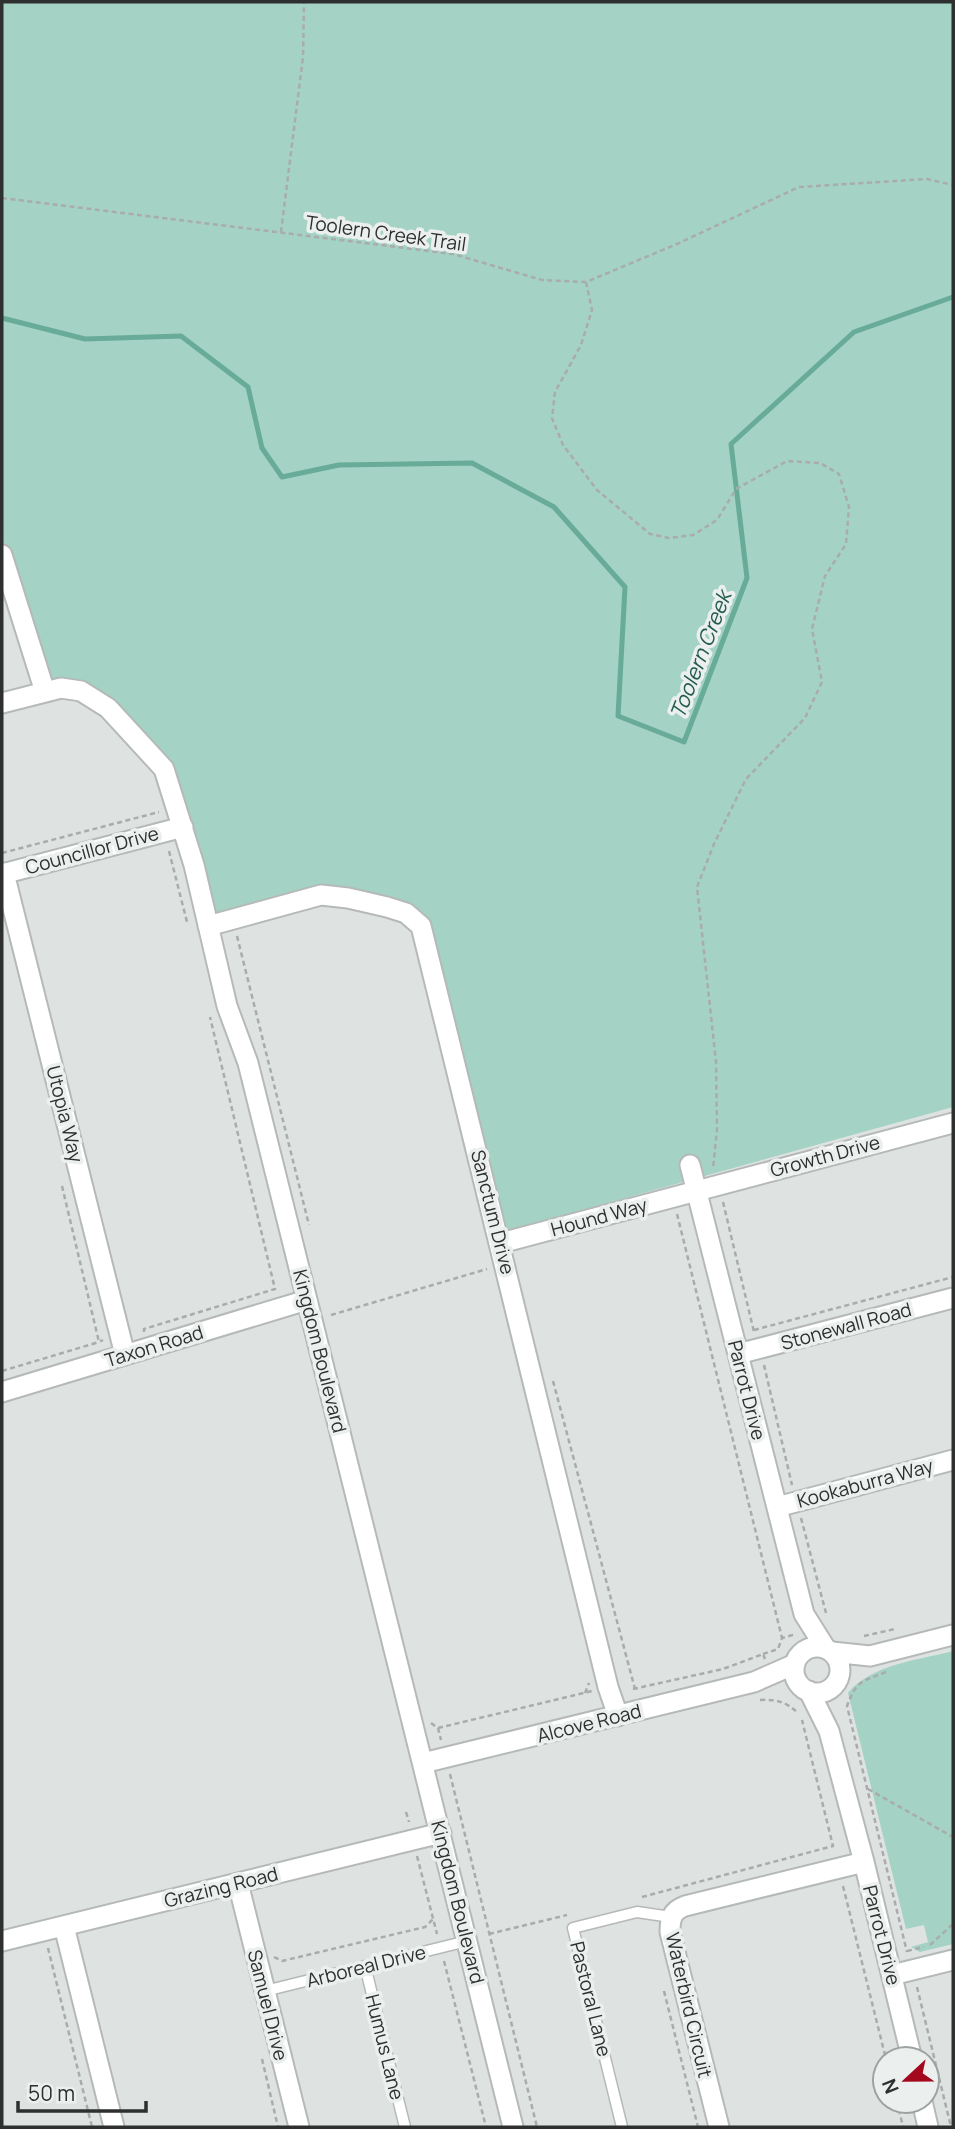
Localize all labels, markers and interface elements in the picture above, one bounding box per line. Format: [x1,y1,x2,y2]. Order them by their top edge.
street label: Toolern Creek Trail [304,209,468,257]
water label: Toolern Creek [663,584,738,722]
street label: Councillor Drive [22,820,162,880]
street label: Utopia Way [40,1063,90,1165]
street label: Growth Drive [767,1129,883,1183]
street label: Sanctum Drive [465,1147,521,1277]
street label: Hound Way [548,1192,650,1242]
street label: Kingdom Boulevard [287,1267,353,1435]
street label: Stonewall Road [778,1296,914,1356]
street label: Taxon Road [102,1319,206,1373]
street label: Parrot Drive [722,1337,772,1443]
street label: Kookaburra Way [794,1452,936,1514]
street label: Alcove Road [534,1697,644,1749]
street label: Kingdom Boulevard [425,1818,491,1986]
street label: Grazing Road [161,1860,281,1914]
street label: Parrot Drive [857,1882,907,1988]
street label: Waterbird Circuit [660,1930,718,2080]
street label: Arboreal Drive [304,1939,428,1993]
street label: Pastoral Lane [564,1939,618,2059]
street label: Samuel Drive [242,1947,294,2063]
street label: Humus Lane [359,1991,411,2103]
north arrow [871,2045,941,2115]
scale bar [18,2070,145,2114]
text: N [876,2075,905,2098]
text: 50 m [28,2079,75,2107]

